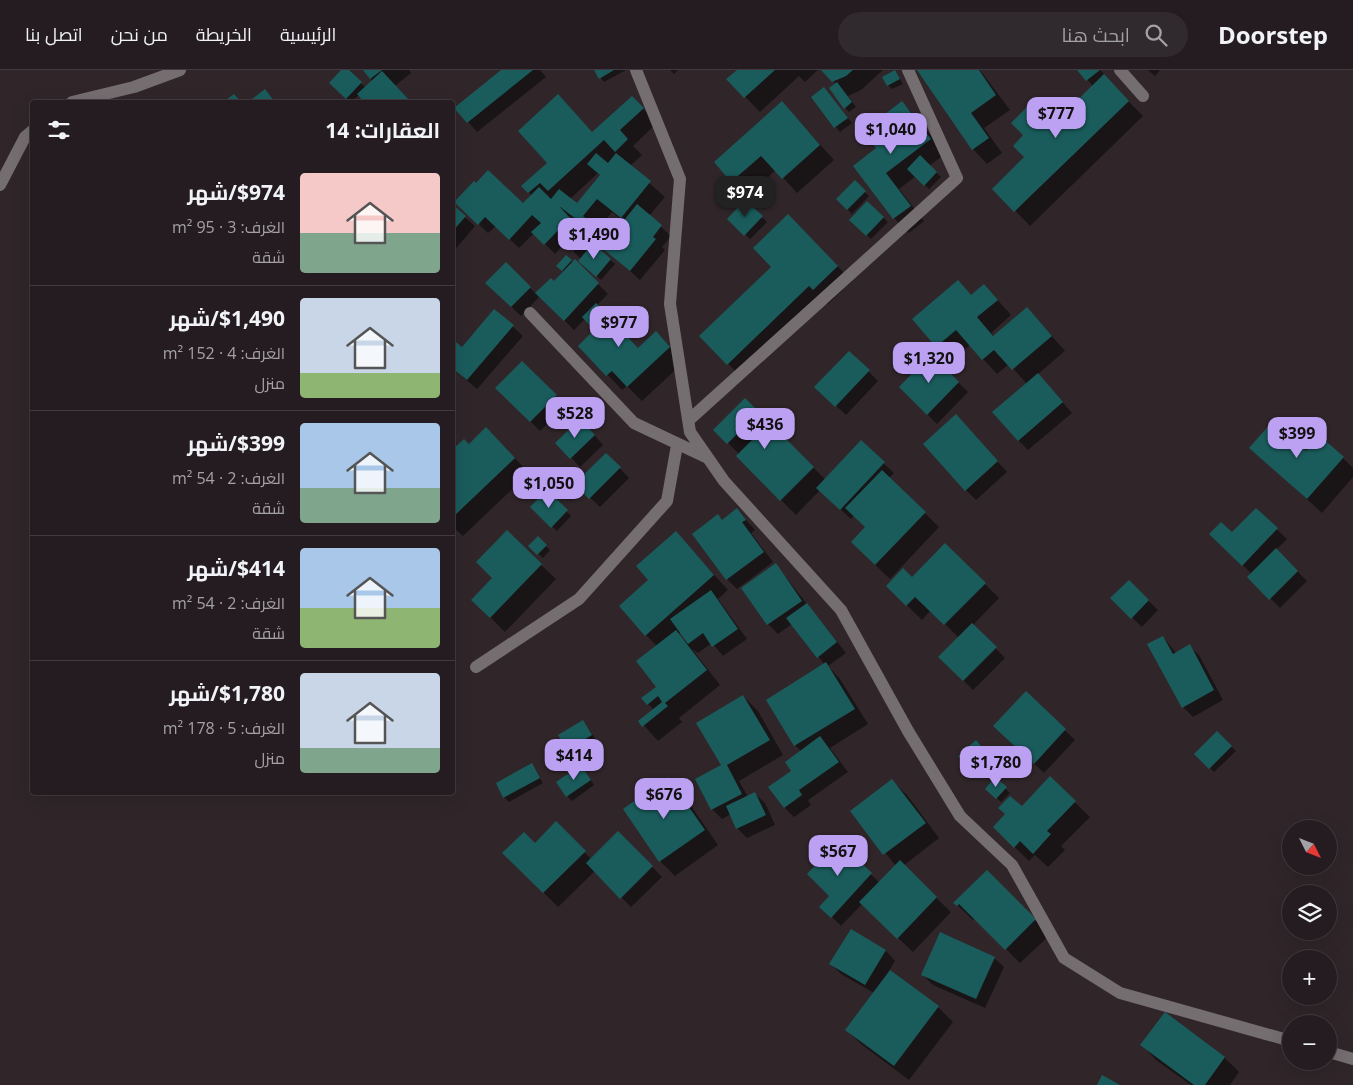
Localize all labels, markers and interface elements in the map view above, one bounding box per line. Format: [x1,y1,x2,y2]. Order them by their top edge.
search box [838,12,1188,57]
text: Doorstep [1218,18,1328,51]
icon: search [1142,21,1170,49]
text: اتصل بنا [25,22,83,46]
text: من نحن [111,22,168,46]
text: الخريطة [196,22,252,46]
text: الرئيسية [280,22,336,46]
text: ابحث هنا [1061,22,1130,48]
pin: $777 [1026,97,1086,139]
text: $777 [1038,102,1074,124]
pin: $1,040 [850,112,932,155]
icon: filters [45,116,73,144]
text: العقارات: 14 [325,116,440,144]
text: $1,040 [866,118,916,140]
pin: $974 [715,176,775,218]
text: $974/شهر [187,178,285,206]
text: $974 [727,181,763,203]
icon: home [340,193,400,253]
text: الغرف: 3 · 95 m² [172,216,285,238]
pin: $1,490 [553,218,635,260]
text: $1,490 [569,223,619,245]
text: شقة [252,246,285,268]
text: $1,490/شهر [169,304,285,332]
pin: $977 [589,306,649,348]
text: $977 [601,311,637,333]
icon: home [340,318,400,378]
text: الغرف: 4 · 152 m² [163,342,285,364]
pin: $1,320 [888,342,970,384]
text: $1,320 [904,347,954,369]
text: منزل [255,372,285,394]
pin: $528 [545,396,605,439]
text: $528 [557,402,593,424]
pin: $436 [735,408,795,450]
text: $436 [747,413,783,435]
pin: $399 [1267,416,1327,459]
text: $399 [1279,422,1315,444]
text: $399/شهر [187,429,285,457]
icon: home [340,443,400,503]
pin: $1,050 [508,466,590,509]
text: الغرف: 2 · 54 m² [172,467,285,489]
text: $1,050 [524,472,574,494]
text: شقة [252,497,285,519]
text: $414/شهر [187,554,285,582]
icon: home [340,568,400,628]
text: الغرف: 2 · 54 m² [172,592,285,614]
text: شقة [252,622,285,644]
text: $1,780/شهر [169,679,285,707]
icon: home [340,693,400,753]
text: الغرف: 5 · 178 m² [163,717,285,739]
pin: $414 [544,738,604,781]
text: $414 [556,744,592,766]
pin: $1,780 [955,746,1037,788]
text: منزل [255,747,285,769]
text: $1,780 [971,751,1021,773]
pin: $676 [634,778,694,820]
text: $676 [646,783,682,805]
north arrow [1282,820,1338,875]
map controls [1282,820,1337,1070]
pin: $567 [808,834,868,877]
text: $567 [820,840,856,862]
button: layers [1282,885,1337,940]
button: + [1282,950,1337,1005]
button: − [1282,1015,1337,1070]

